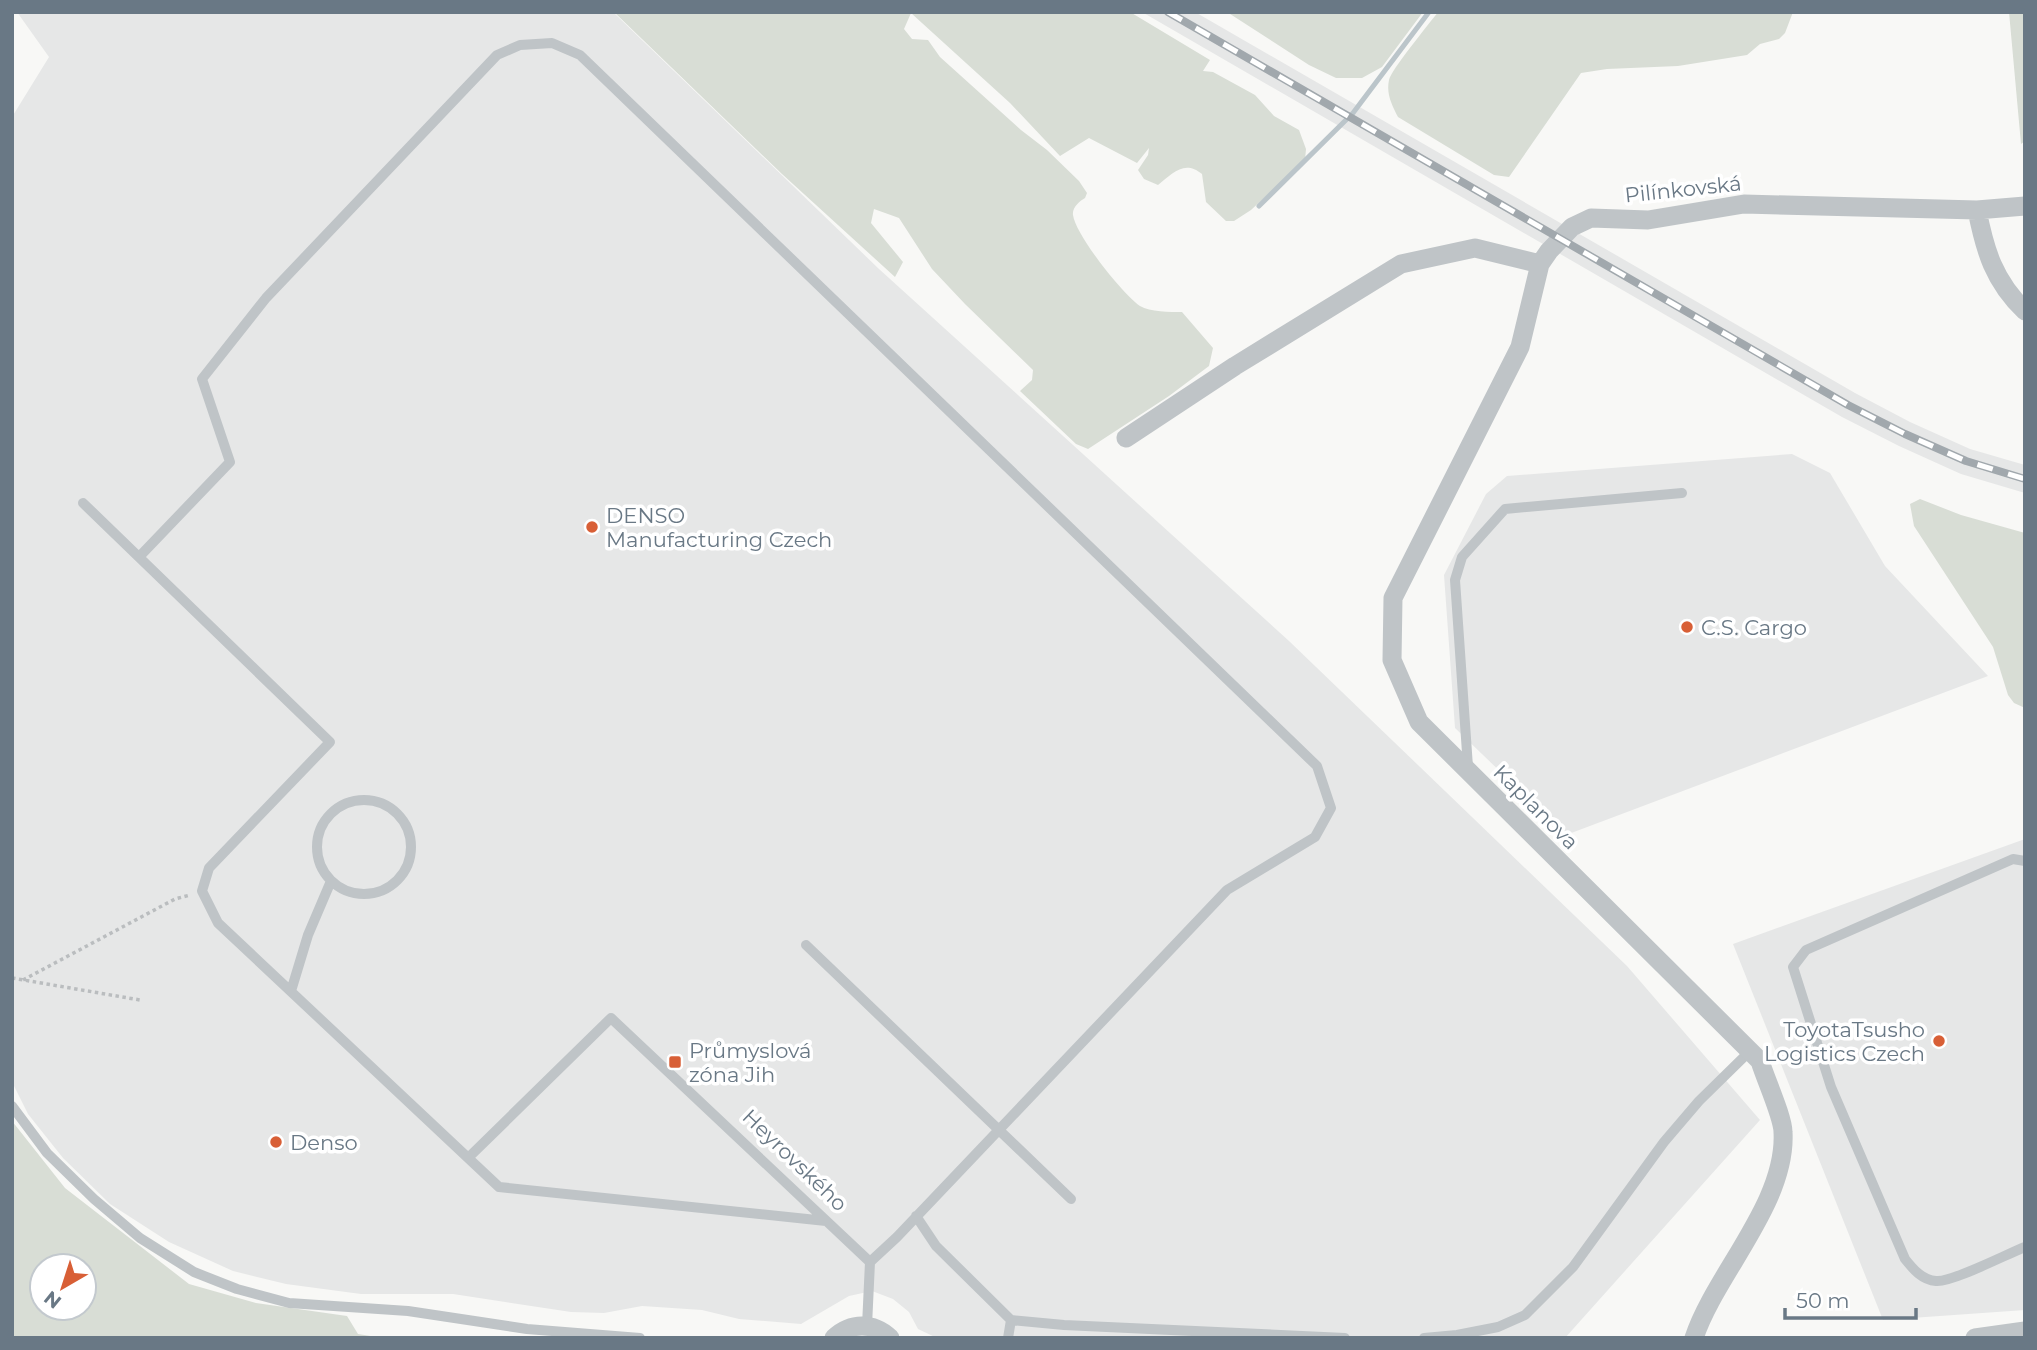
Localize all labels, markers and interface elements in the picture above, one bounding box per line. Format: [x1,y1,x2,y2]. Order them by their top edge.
street label: Pilínkovská [1623,170,1743,208]
place label: DENSO Manufacturing Czech [606,503,832,552]
marker: DENSO Manufacturing Czech [584,519,600,535]
place label: C.S. Cargo [1701,615,1807,640]
marker: C.S. Cargo [1679,619,1695,635]
street label: Kaplanova [1488,759,1584,855]
place label: ToyotaTsusho Logistics Czech [1764,1017,1925,1066]
marker: ToyotaTsusho Logistics Czech [1931,1033,1947,1049]
place label: Průmyslová zóna Jih [689,1038,811,1087]
marker: Průmyslová zóna Jih [667,1054,683,1070]
street label: Heyrovského [738,1104,852,1216]
place label: Denso [290,1130,358,1155]
marker: Denso [268,1134,284,1150]
north arrow [28,1252,98,1322]
scale bar [1785,1276,1916,1320]
text: N [39,1286,66,1314]
text: 50 m [1796,1288,1850,1313]

